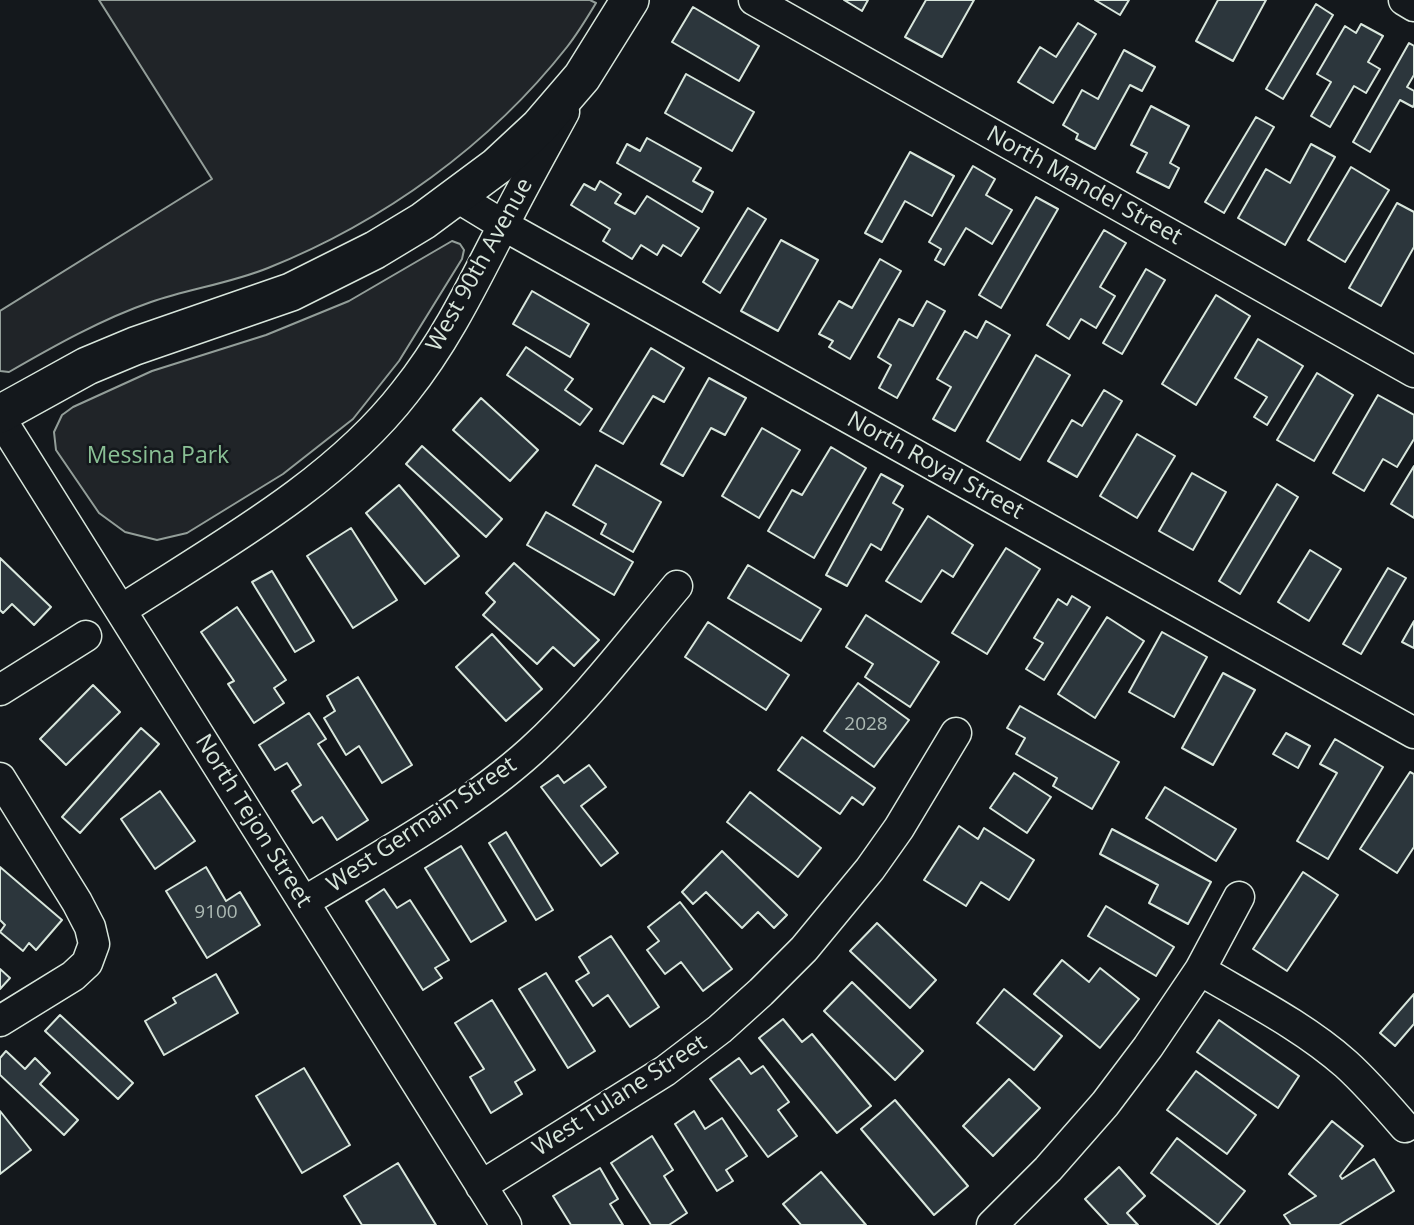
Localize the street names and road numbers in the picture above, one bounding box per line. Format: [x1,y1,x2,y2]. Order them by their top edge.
street label: North Mandel Street [981,121,1187,251]
street label: West 90th Avenue [421,173,539,357]
street label: North Royal Street [842,406,1028,526]
street label: North Tejon Street [189,730,317,912]
street label: West Germain Street [322,751,522,899]
street label: West Tulane Street [528,1029,712,1163]

